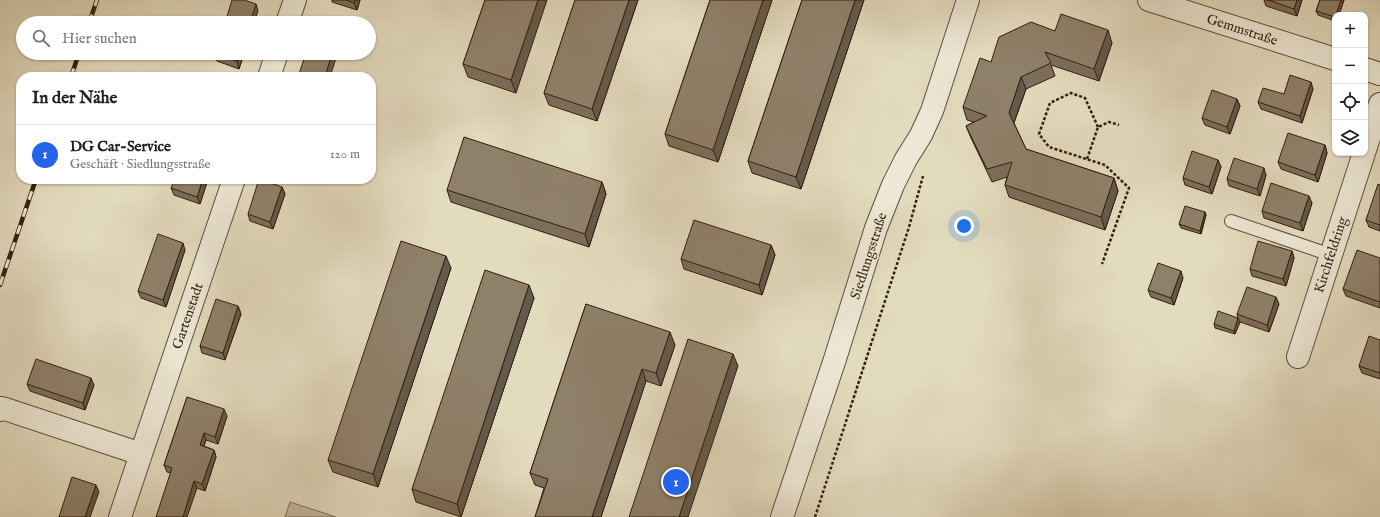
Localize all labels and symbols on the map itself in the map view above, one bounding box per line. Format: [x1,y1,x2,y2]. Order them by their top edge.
street label: Gemmstraße [1204,10,1280,50]
street label: Siedlungsstraße [846,210,892,302]
street label: Kirchfeldring [1310,214,1352,295]
your location [954,216,974,236]
street label: Gartenstadt [168,280,208,352]
pin: 1 [663,467,689,497]

